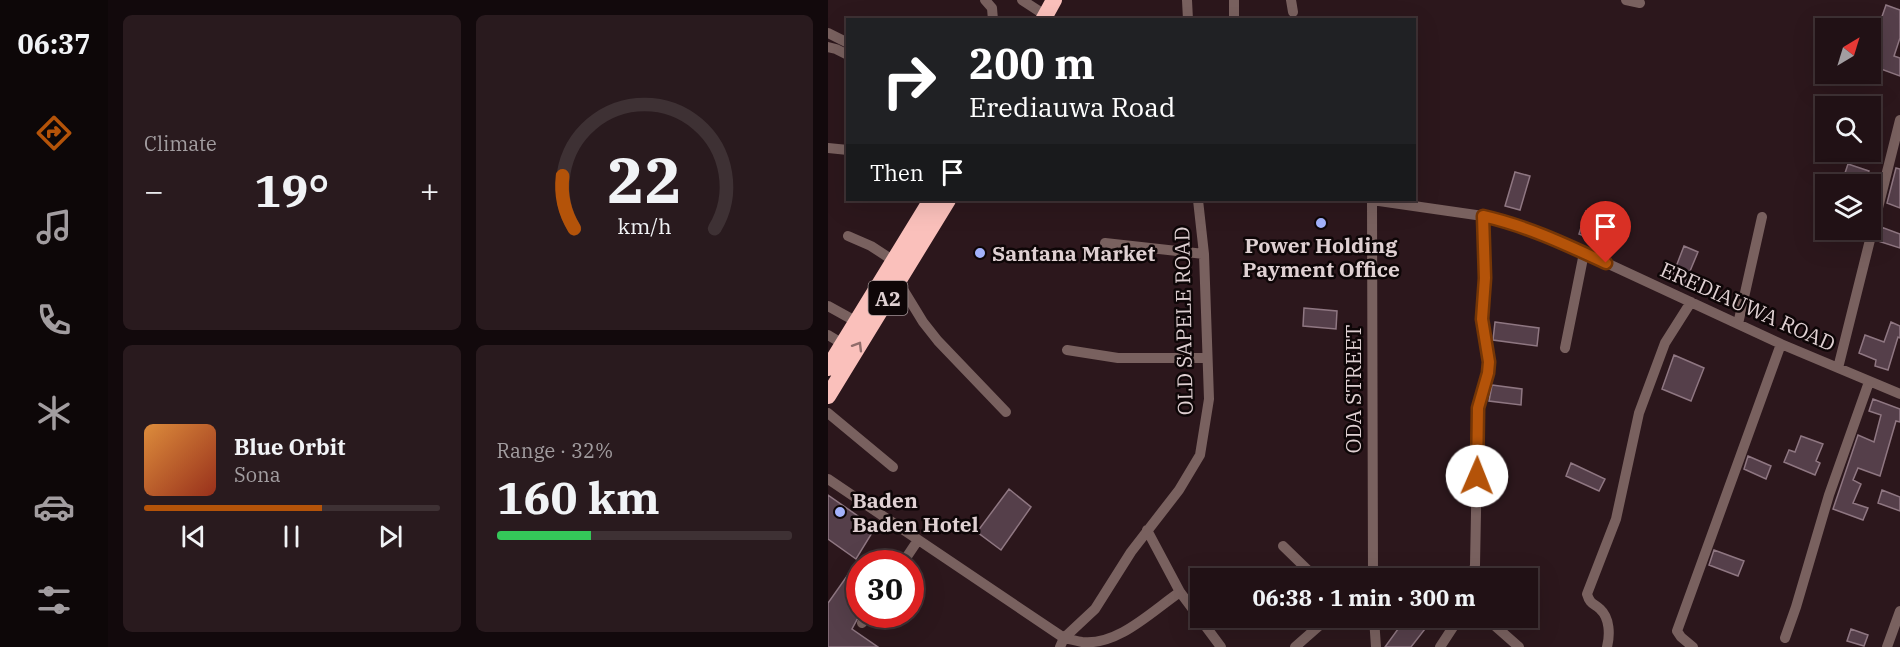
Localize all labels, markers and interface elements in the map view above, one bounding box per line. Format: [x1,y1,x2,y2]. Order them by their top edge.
north arrow [1815,18,1881,84]
map controls [1815,18,1881,240]
text: 06:37 [18,26,90,61]
text: 200 m [969,36,1095,91]
icon: right [870,42,948,120]
text: Erediauwa Road [969,89,1175,124]
button: search [1815,96,1881,162]
icon: directions [33,112,75,154]
text: Climate [144,130,217,157]
text: 22 [607,139,682,220]
icon: arrive [936,156,969,189]
text: Then [870,158,924,187]
text: 19° [254,161,329,219]
text: − [144,169,164,212]
text: + [420,169,440,212]
button: layers [1815,174,1881,240]
pin [1580,201,1631,263]
icon: music [33,206,75,248]
icon: arrive [1589,210,1622,243]
text: km/h [617,213,671,241]
marker: Power Holding Payment Office [1314,216,1328,230]
street label: OLD SAPELE ROAD [1167,226,1199,416]
place label: Power Holding Payment Office [1242,231,1400,283]
place label: Santana Market [992,239,1155,267]
marker: Santana Market [973,246,987,260]
street label: EREDIAUWA ROAD [1656,255,1840,357]
road number: A2 [868,281,908,315]
icon: phone [33,299,75,341]
street label: ODA STREET [1339,324,1367,454]
one-way arrow [851,342,863,352]
icon: climate [33,392,75,434]
text: Blue Orbit [234,432,345,461]
text: Range · 32% [497,437,613,464]
position arrow [1445,444,1509,508]
text: Sona [234,461,281,488]
text: 160 km [497,468,660,526]
icon: car [33,486,75,528]
place label: Baden Baden Hotel [852,486,979,538]
marker: Baden Baden Hotel [833,505,847,519]
icon: previous [177,520,210,553]
icon: pause [275,520,308,553]
icon: next [374,520,407,553]
speed limit sign: 30 [846,550,924,628]
icon: filters [33,579,75,621]
text: 06:38 · 1 min · 300 m [1252,583,1476,612]

